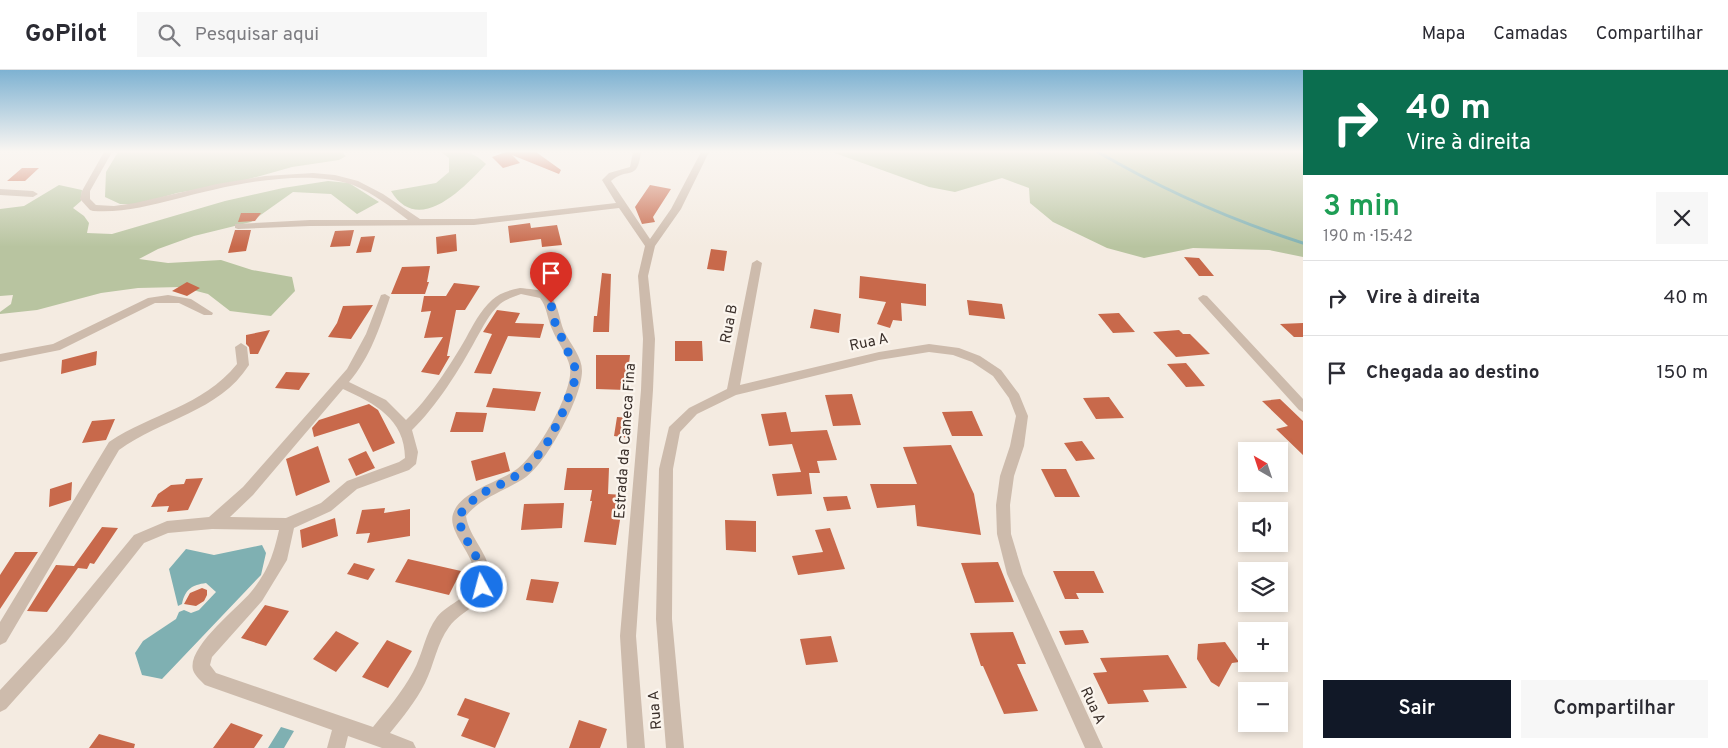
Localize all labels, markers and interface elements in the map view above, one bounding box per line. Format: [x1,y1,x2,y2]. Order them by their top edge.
search box [137,12,487,57]
text: GoPilot [25,20,107,50]
icon: search [155,21,183,49]
text: Pesquisar aqui [195,23,319,47]
text: Mapa [1422,23,1465,46]
text: Camadas [1493,23,1568,46]
text: Compartilhar [1596,23,1703,46]
text: 40 m [1406,87,1491,131]
icon: right [1323,90,1388,155]
text: Vire à direita [1406,130,1531,157]
text: 3 min [1323,189,1400,226]
button: close [1656,192,1708,244]
text: 190 m · 15:42 [1323,227,1413,247]
pin [530,252,572,303]
icon: arrive [537,259,565,287]
icon: right [1323,284,1351,312]
text: Vire à direita [1366,286,1480,310]
text: 40 m [1663,286,1708,310]
street label: Rua B [717,303,743,345]
street label: Rua A [848,330,890,356]
icon: arrive [1323,359,1351,387]
text: Chegada ao destino [1366,361,1540,385]
text: 150 m [1656,361,1708,385]
street label: Estrada da Caneca Fina [611,362,641,520]
north arrow [1238,442,1288,492]
map controls [1238,442,1288,732]
button: sound [1238,502,1288,552]
position arrow [455,560,507,612]
button: layers [1238,562,1288,612]
button: + [1238,622,1288,672]
button: Sair [1323,680,1511,738]
button: Compartilhar [1521,680,1708,738]
button: − [1238,682,1288,732]
street label: Rua A [1075,684,1109,728]
street label: Rua A [645,690,667,730]

